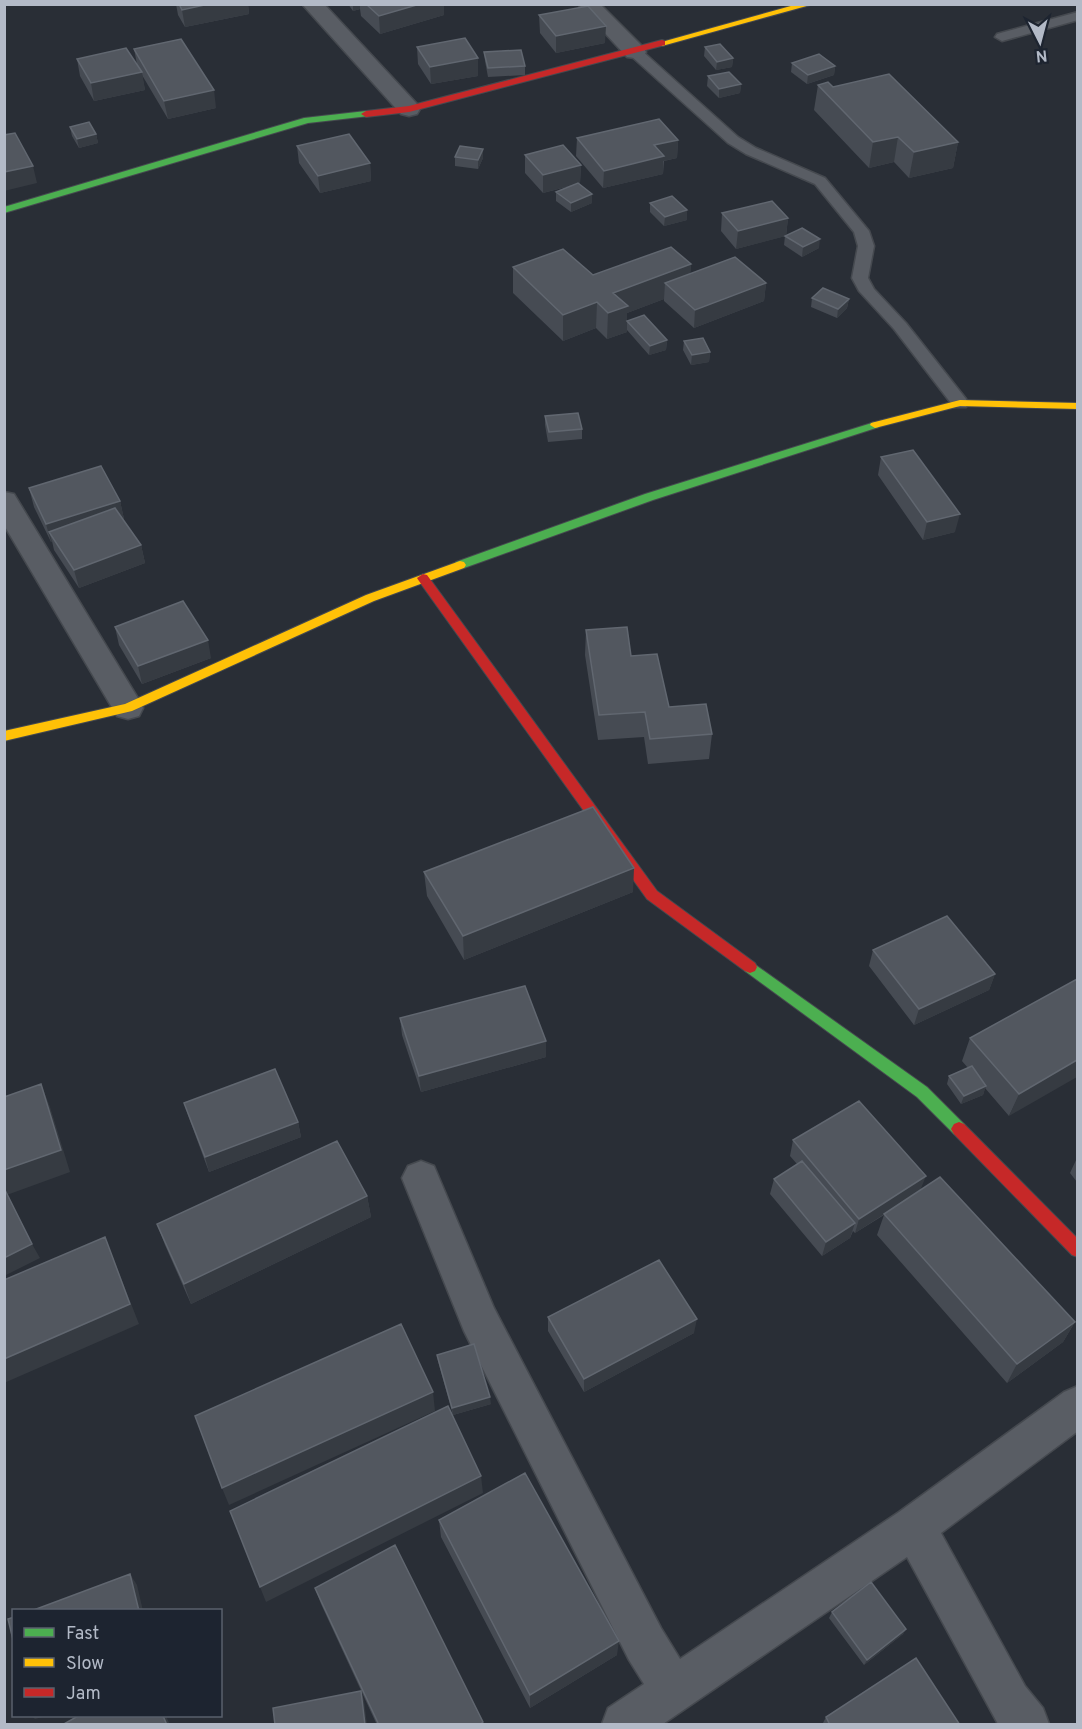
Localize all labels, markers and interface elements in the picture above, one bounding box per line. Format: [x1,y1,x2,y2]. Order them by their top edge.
north arrow [1010,12,1070,72]
text: N [1035,44,1048,65]
legend [12,1609,222,1717]
text: Fast [66,1623,99,1646]
text: Slow [66,1653,104,1676]
text: Jam [66,1683,101,1706]

